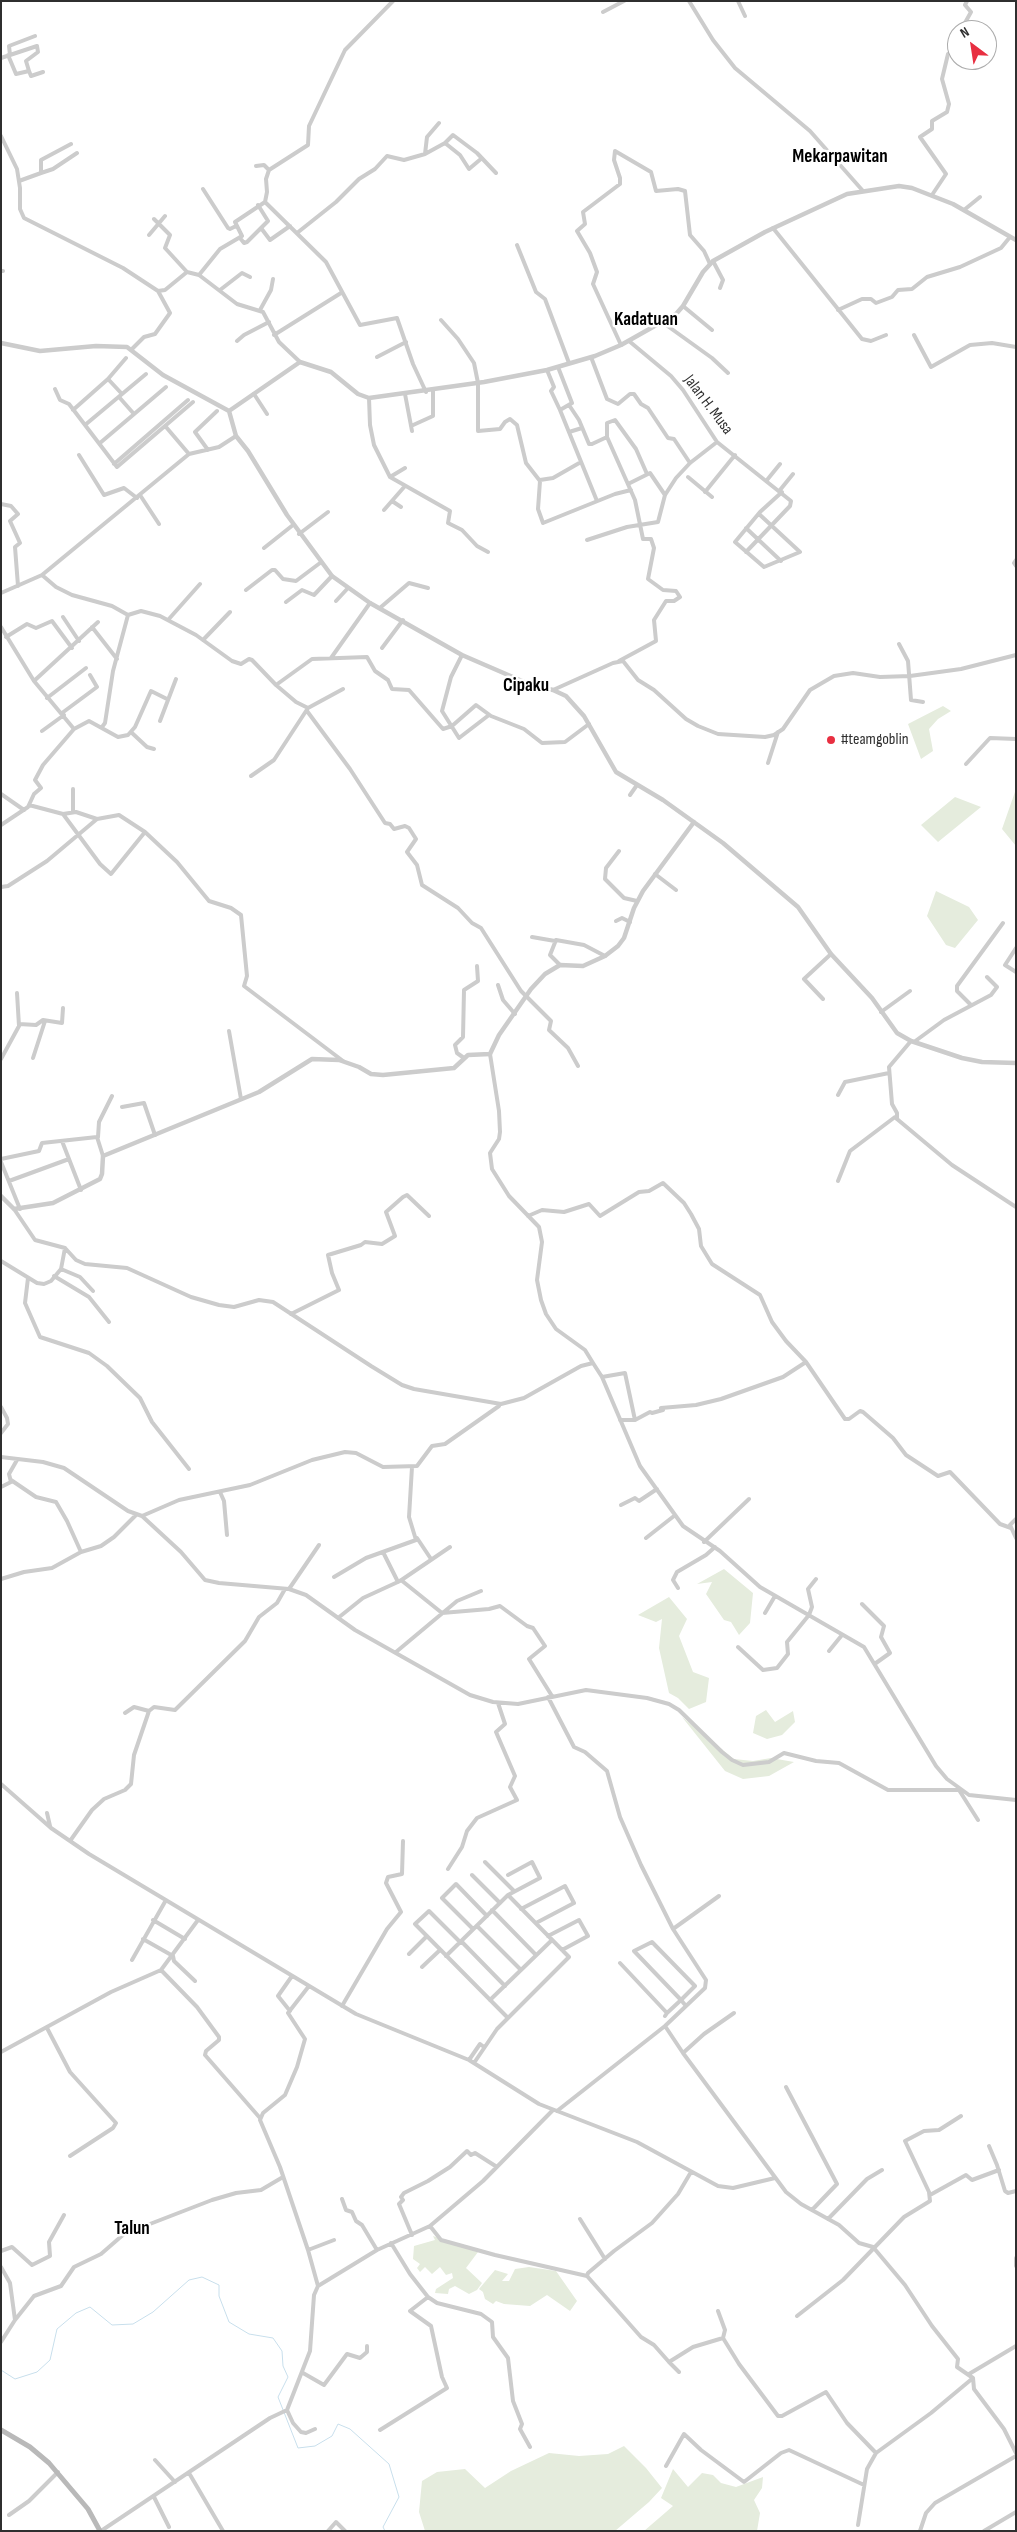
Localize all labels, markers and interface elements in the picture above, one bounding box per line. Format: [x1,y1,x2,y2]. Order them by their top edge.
north arrow [947,20,997,70]
text: N [957,23,972,42]
district label: Mekarpawitan [792,146,888,168]
district label: Kadatuan [614,309,678,331]
street label: Jalan H. Musa [679,371,737,439]
district label: Cipaku [503,675,549,697]
place label: #teamgoblin [841,730,909,750]
marker: #teamgoblin [825,734,837,746]
district label: Talun [114,2218,150,2240]

